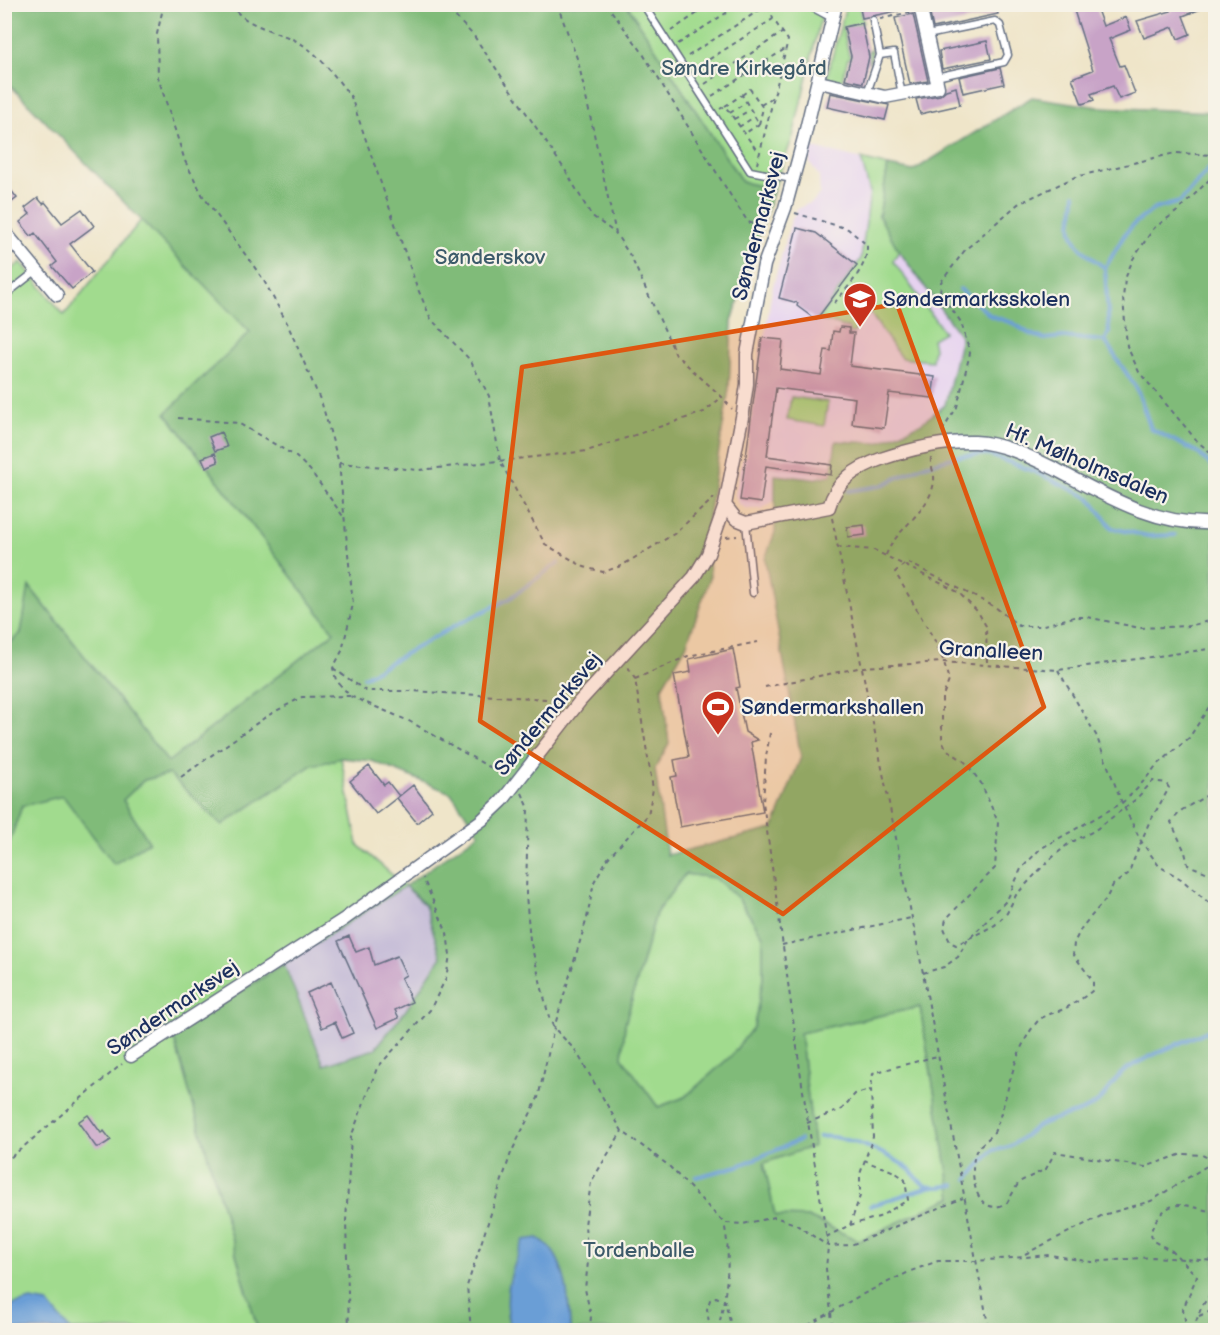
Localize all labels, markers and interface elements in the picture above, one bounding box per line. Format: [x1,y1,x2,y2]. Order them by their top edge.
park label: Søndre Kirkegård [661,56,827,81]
street label: Søndermarksvej [727,149,791,303]
park label: Sønderskov [435,245,546,270]
school or university icon: Søndermarksskolen [842,281,878,328]
place label: Søndermarksskolen [883,287,1070,312]
street label: Hf. Mølholmsdalen [1002,418,1172,510]
street label: Granalleen [938,636,1044,666]
street label: Søndermarksvej [489,647,607,781]
sports icon: Søndermarkshallen [700,689,736,736]
place label: Søndermarkshallen [741,695,924,720]
street label: Søndermarksvej [102,955,244,1061]
park label: Tordenballe [583,1238,695,1263]

